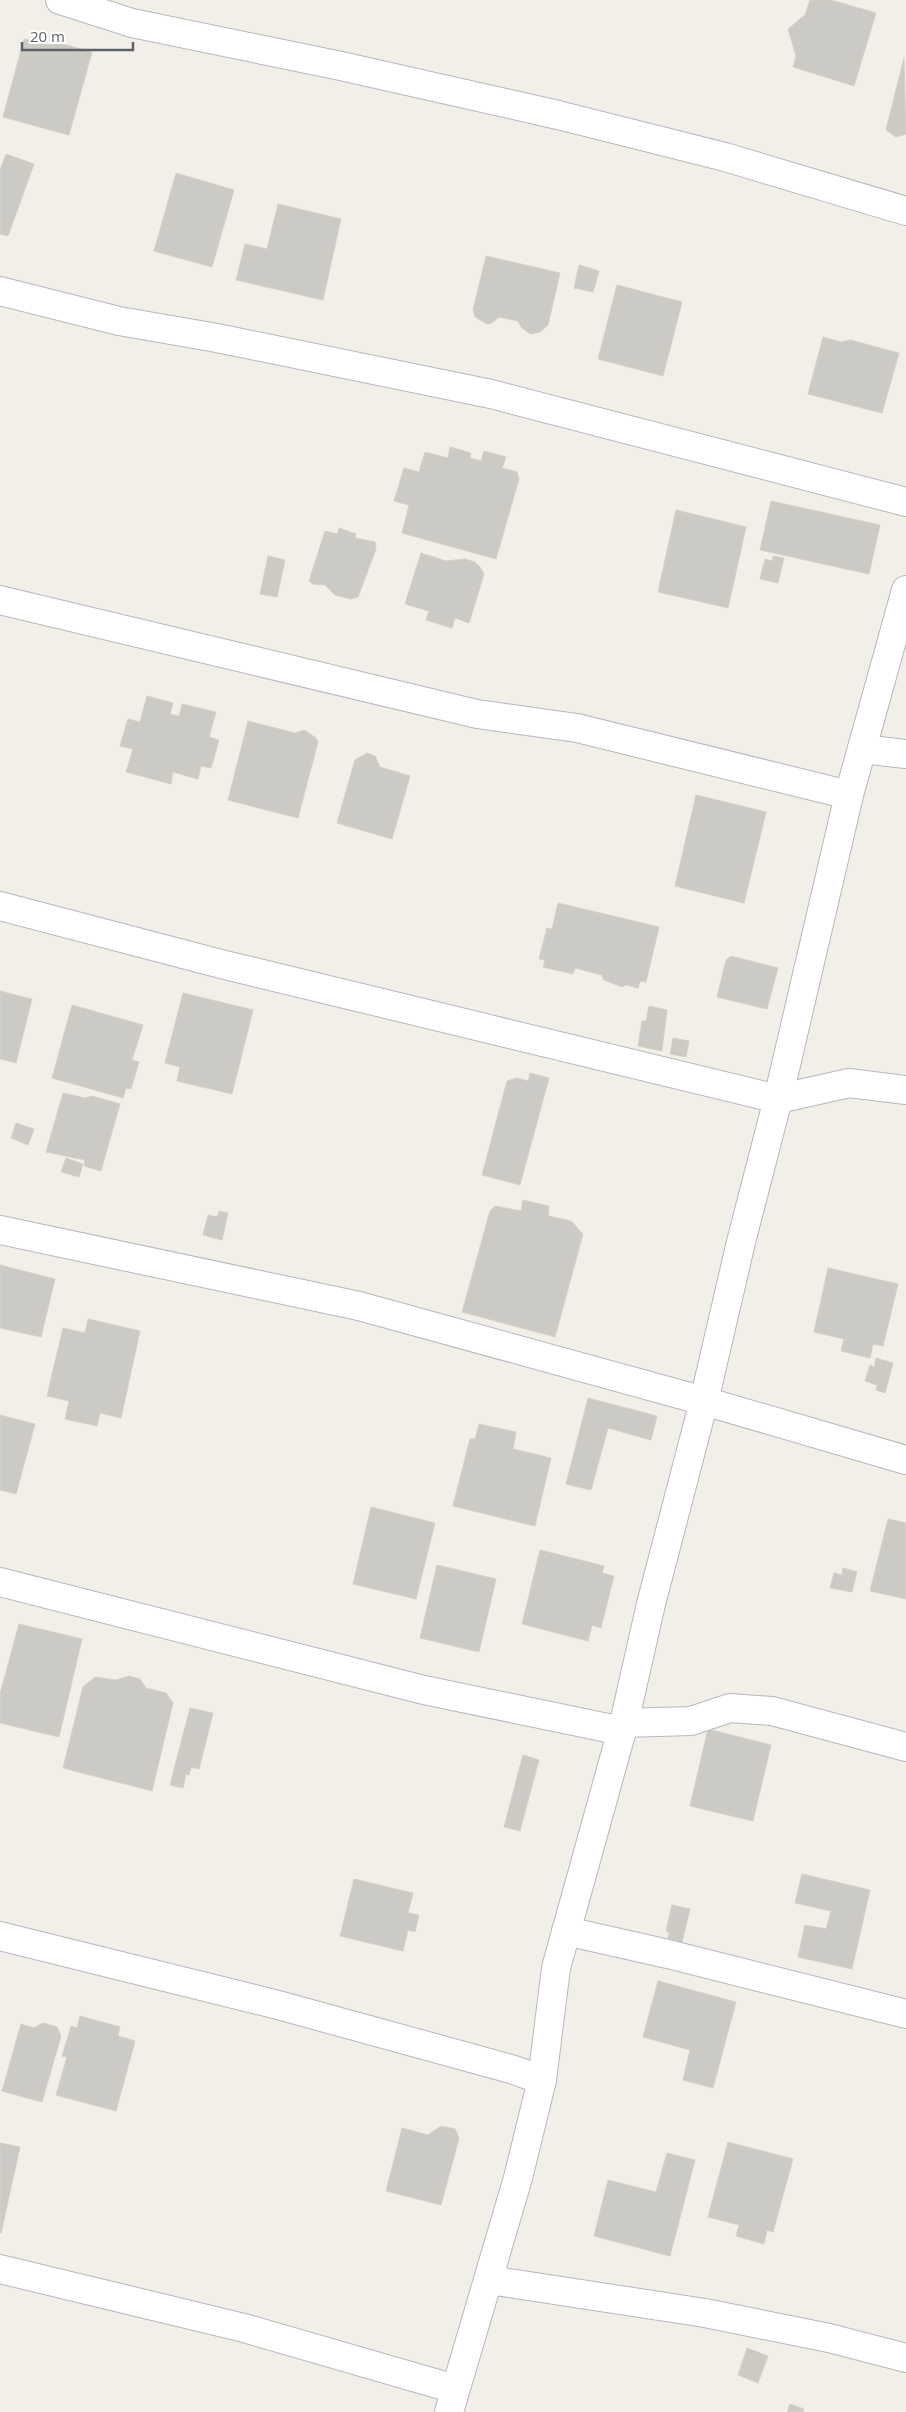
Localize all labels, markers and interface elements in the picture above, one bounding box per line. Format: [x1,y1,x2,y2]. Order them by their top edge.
scale bar [22,20,134,52]
text: 20 m [30,26,65,46]

